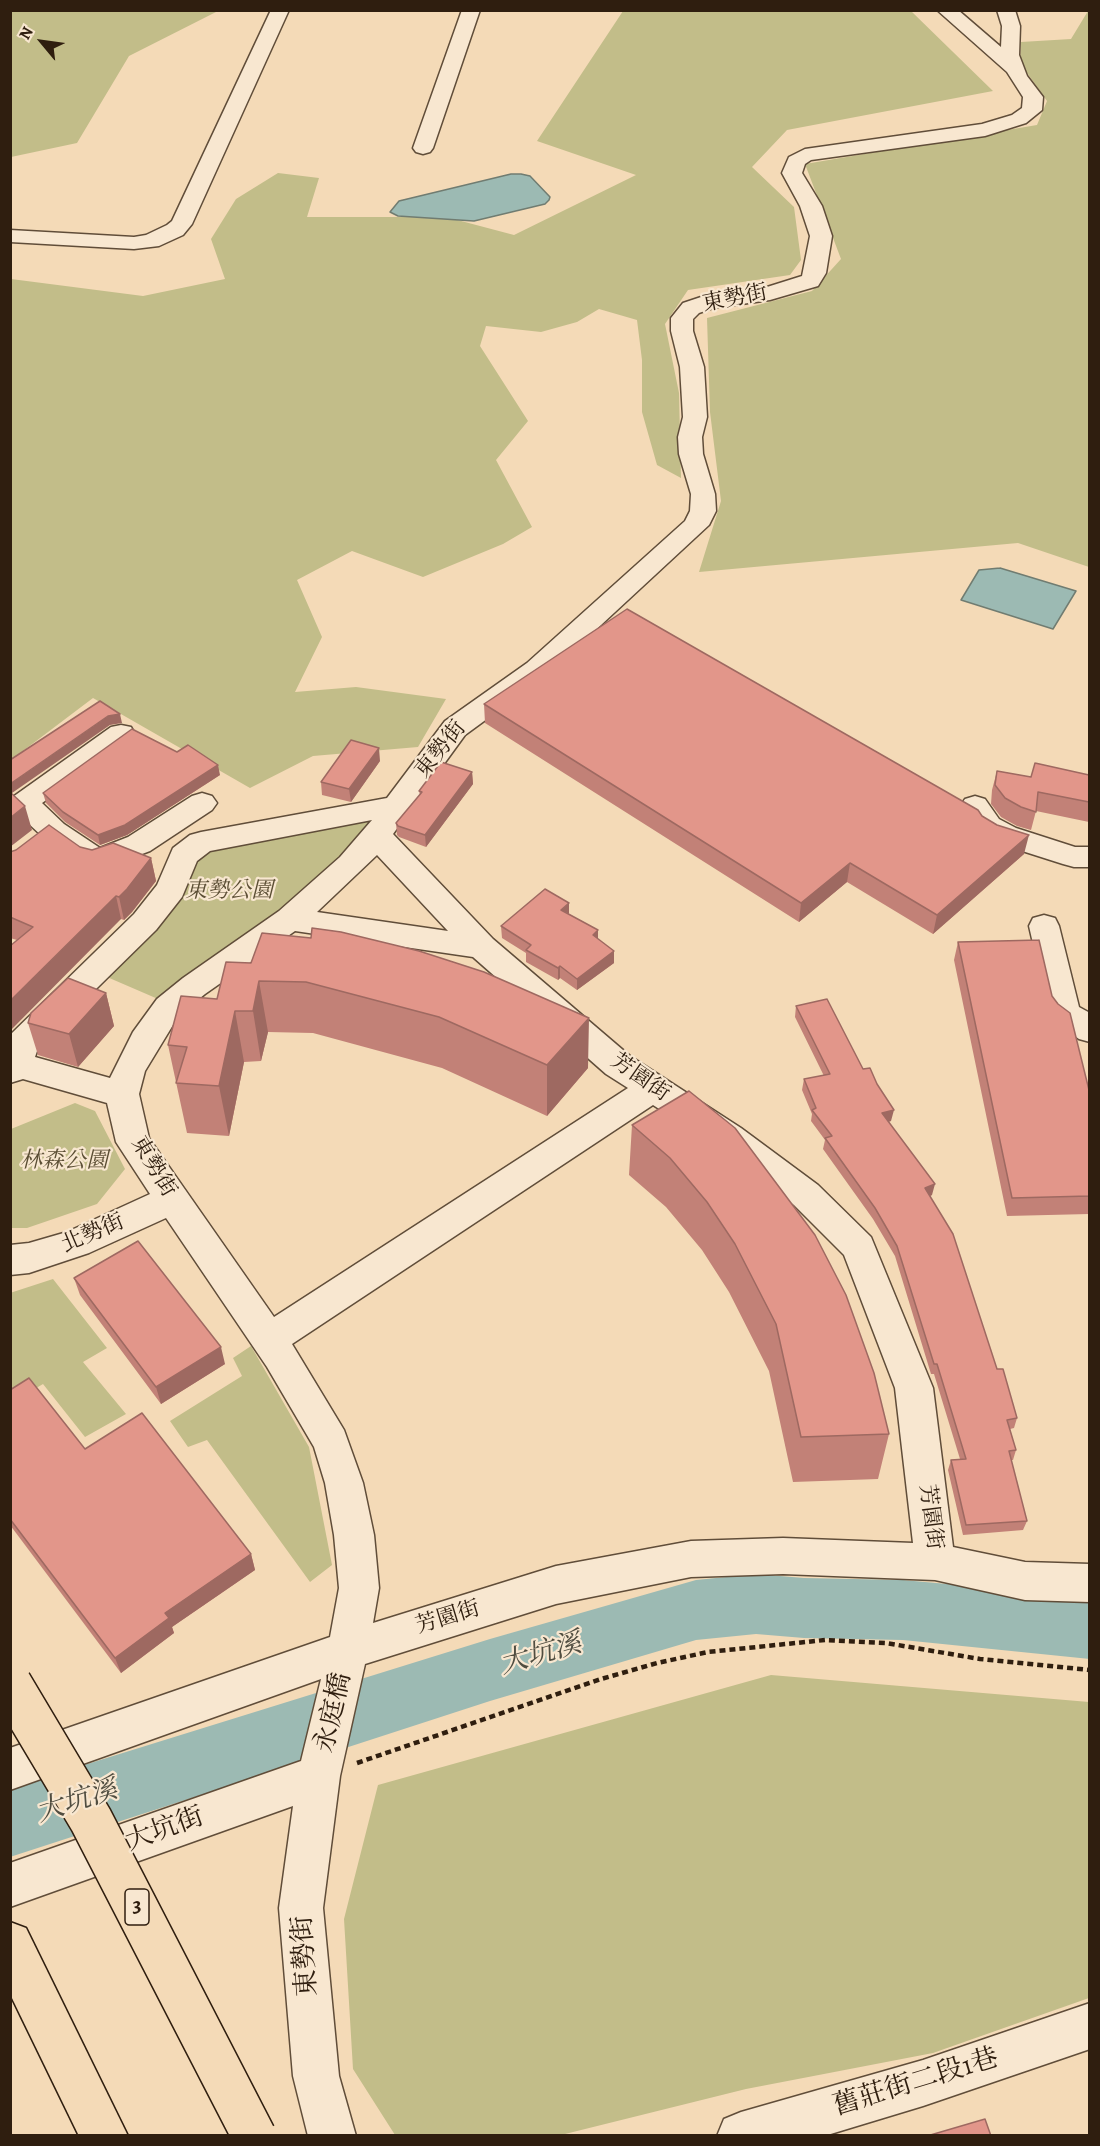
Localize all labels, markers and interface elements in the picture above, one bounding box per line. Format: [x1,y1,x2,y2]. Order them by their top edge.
north arrow [12,12,72,72]
text: N [14,23,39,44]
street label: 東勢街 [700,280,770,318]
street label: 東勢街 [410,716,472,784]
park label: 東勢公園 [185,879,273,905]
street label: 芳園街 [605,1048,675,1108]
street label: 東勢街 [125,1132,181,1202]
park label: 林森公園 [20,1149,108,1175]
street label: 北勢街 [57,1209,129,1259]
street label: 芳園街 [913,1483,947,1551]
street label: 芳園街 [413,1596,483,1640]
water label: 大坑溪 [496,1627,586,1683]
street label: 永庭橋 [309,1670,359,1756]
water label: 大坑溪 [32,1773,122,1831]
street label: 大坑街 [121,1801,209,1859]
road number: 3 [125,1889,149,1925]
street label: 東勢街 [287,1914,325,1998]
street label: 舊莊街二段1巷 [829,2042,1003,2124]

